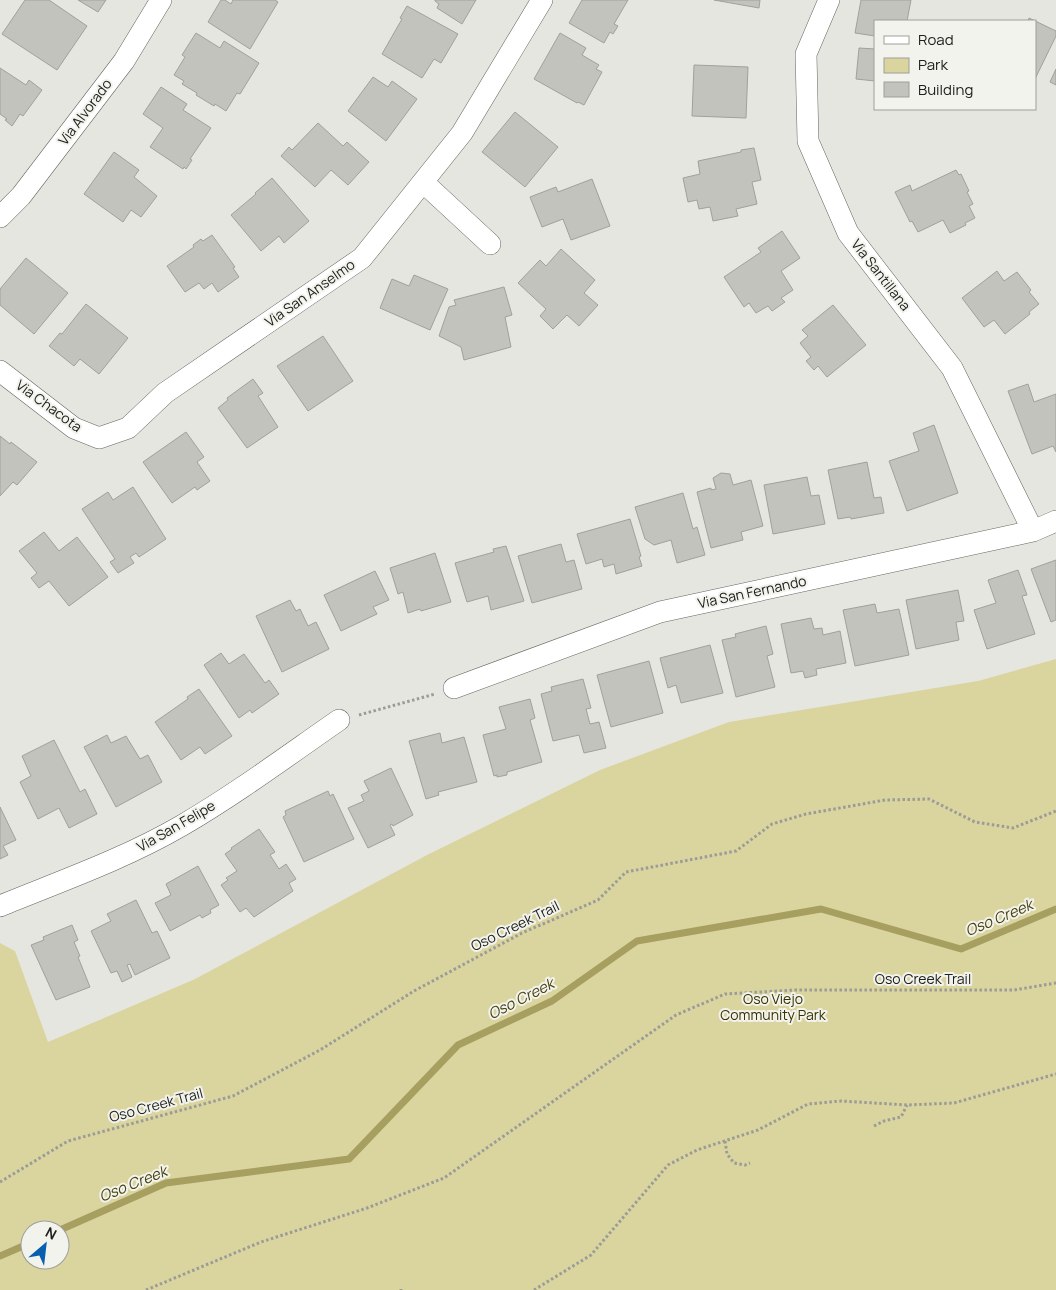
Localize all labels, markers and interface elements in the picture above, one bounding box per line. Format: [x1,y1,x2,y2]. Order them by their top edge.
legend [874,20,1036,110]
text: Road [918,29,954,50]
text: Park [918,54,948,75]
street label: Via Alvorado [53,75,116,149]
text: Building [918,79,973,100]
street label: Via Santillana [847,235,915,314]
street label: Via San Anselmo [261,255,358,331]
street label: Via Chacota [12,375,86,436]
street label: Via San Fernando [696,571,808,612]
street label: Via San Felipe [133,795,218,856]
water label: Oso Creek [962,893,1038,941]
street label: Oso Creek Trail [467,896,562,955]
street label: Oso Creek Trail [875,969,971,988]
water label: Oso Creek [484,972,560,1024]
park label: Oso Viejo Community Park [720,989,827,1024]
street label: Oso Creek Trail [107,1083,205,1126]
water label: Oso Creek [96,1159,172,1207]
north arrow [20,1220,70,1270]
text: N [42,1222,60,1244]

